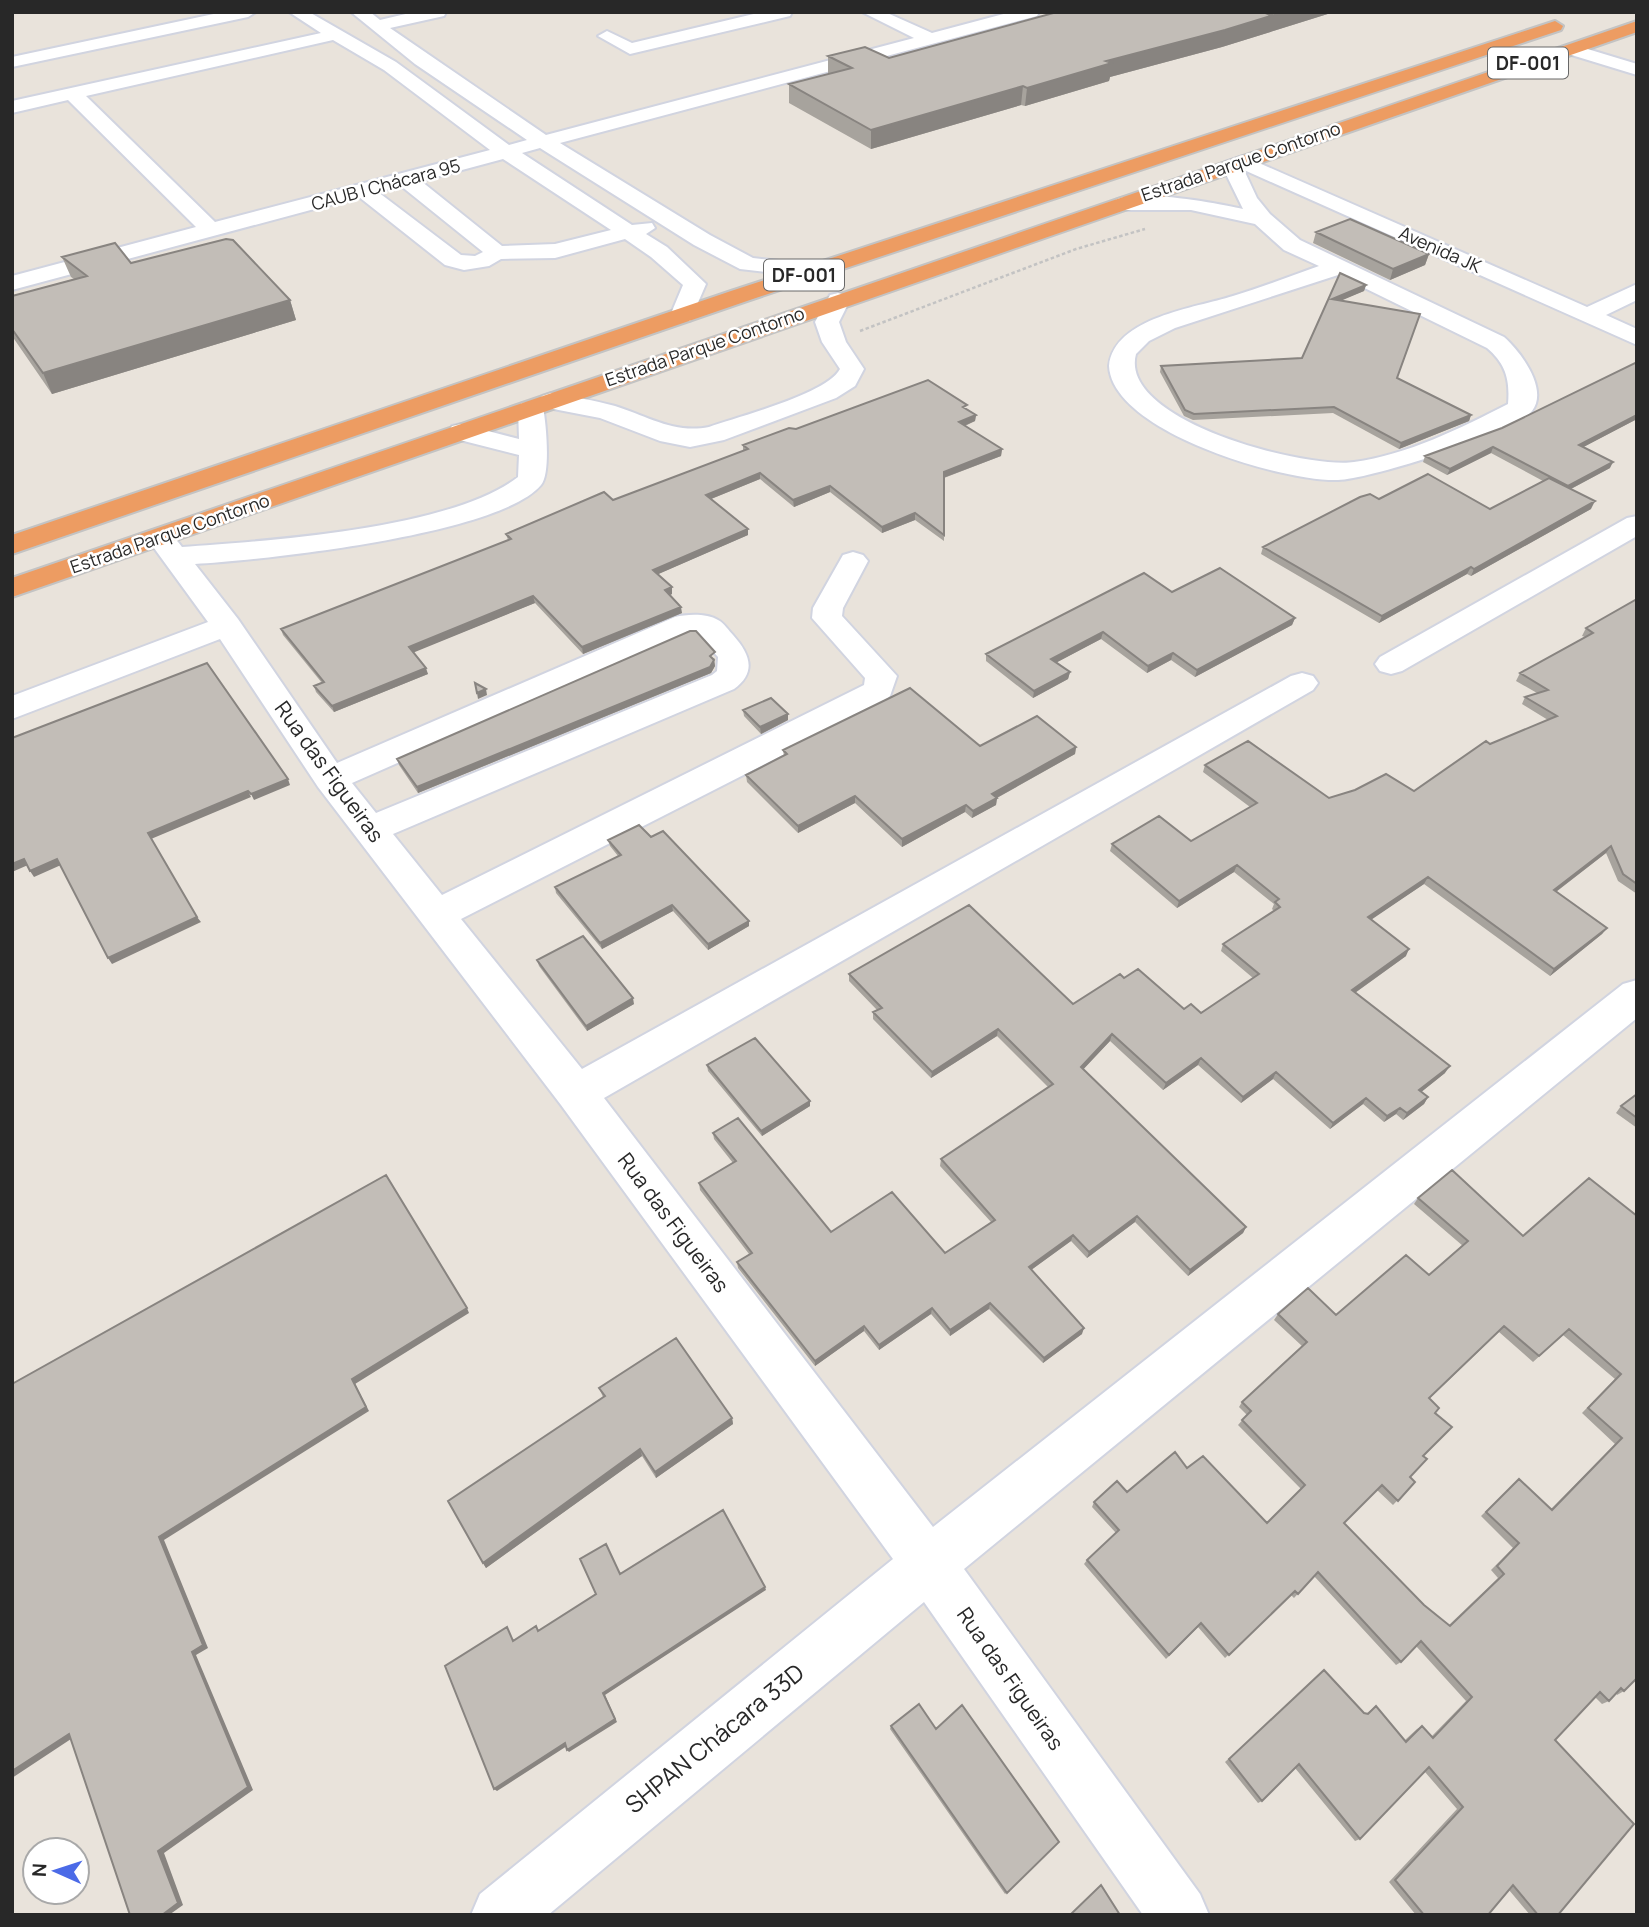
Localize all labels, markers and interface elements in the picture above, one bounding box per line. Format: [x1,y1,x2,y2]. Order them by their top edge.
road number: DF-001 [1488,48,1568,78]
street label: Estrada Parque Contorno [1138,116,1343,206]
street label: CAUB I Chácara 95 [309,153,463,215]
street label: Avenida JK [1395,220,1486,278]
road number: DF-001 [764,260,844,290]
street label: Estrada Parque Contorno [602,301,807,391]
street label: Estrada Parque Contorno [67,488,272,578]
street label: Rua das Figueiras [269,695,391,848]
street label: Rua das Figueiras [612,1147,736,1298]
street label: Rua das Figueiras [951,1601,1071,1755]
street label: SHPAN Chácara 33D [618,1655,810,1820]
north arrow [21,1836,91,1906]
text: N [26,1863,52,1878]

